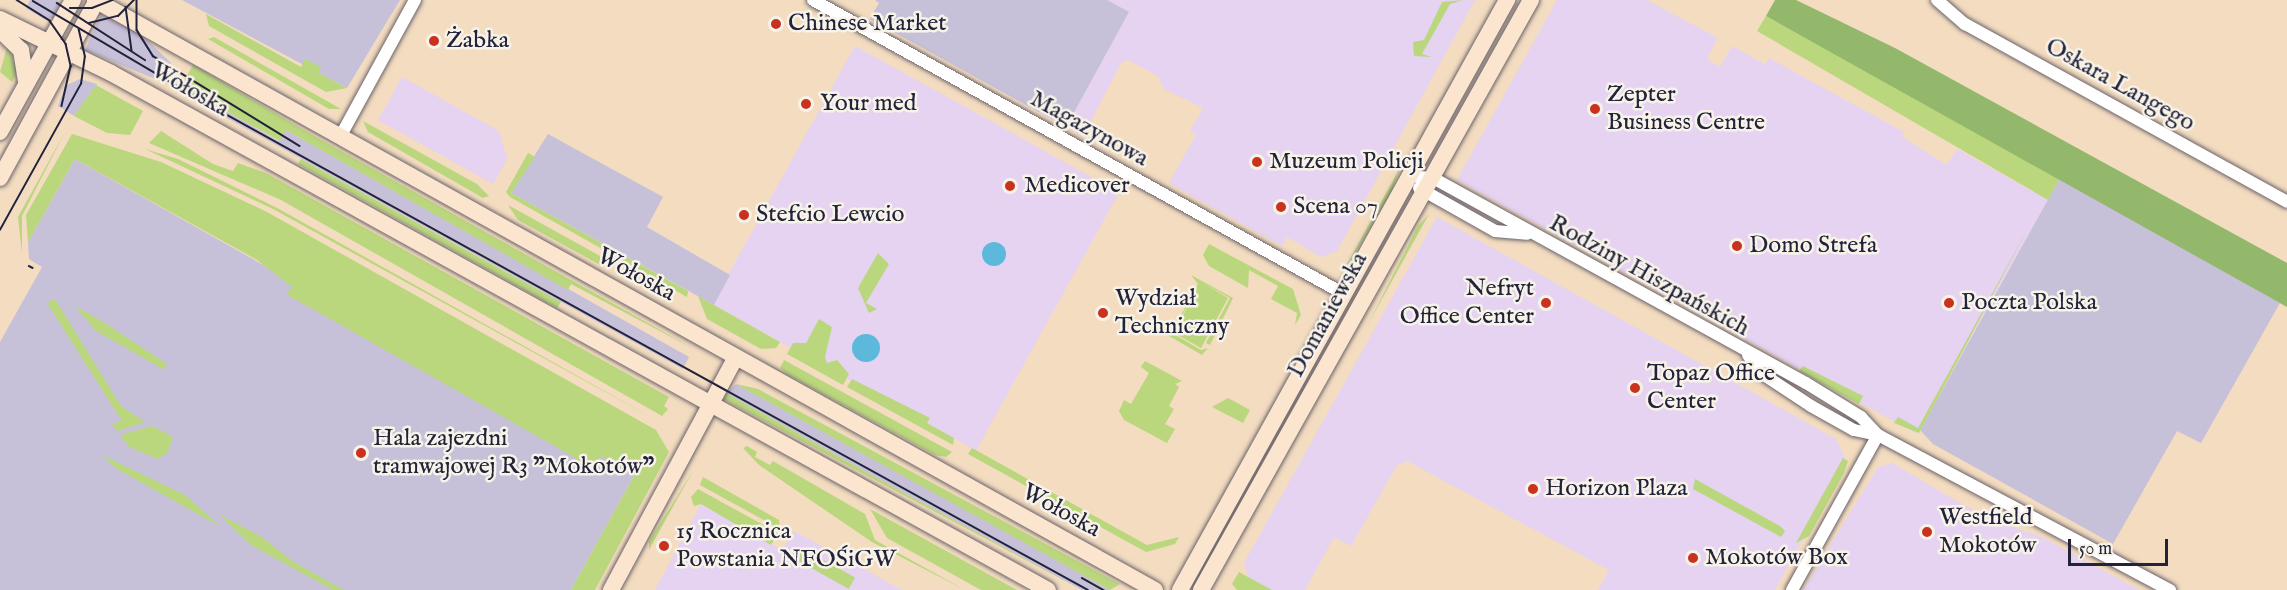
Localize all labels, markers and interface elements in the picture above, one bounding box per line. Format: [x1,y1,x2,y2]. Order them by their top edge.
place label: Chinese Market [788,10,946,38]
marker: Chinese Market [769,17,783,31]
place label: Żabka [446,27,509,55]
street label: Oskara Langego [2040,32,2200,138]
marker: Żabka [427,34,441,48]
street label: Wołoska [146,56,234,124]
place label: Zepter Business Centre [1607,81,1765,137]
street label: Magazynowa [1025,85,1153,173]
place label: Your med [820,90,916,118]
marker: Your med [797,95,815,113]
marker: Zepter Business Centre [1588,102,1602,116]
place label: Muzeum Policji [1269,148,1424,176]
marker: Muzeum Policji [1250,155,1264,169]
place label: Medicover [1024,172,1130,200]
marker: Medicover [1001,177,1019,195]
place label: Scena 07 [1293,193,1378,221]
marker: Scena 07 [1274,200,1288,214]
place label: Stefcio Lewcio [756,201,904,229]
marker: Stefcio Lewcio [737,208,751,222]
street label: Rodziny Hiszpańskich [1544,209,1754,343]
place label: Domo Strefa [1749,232,1877,260]
marker: Domo Strefa [1730,239,1744,253]
street label: Wołoska [592,242,680,308]
street label: Domaniewska [1282,247,1374,383]
place label: Nefryt Office Center [1400,275,1534,331]
place label: Wydział Techniczny [1115,285,1229,341]
place label: Poczta Polska [1961,289,2097,317]
marker: Nefryt Office Center [1539,296,1553,310]
marker: Poczta Polska [1942,296,1956,310]
marker: Wydział Techniczny [1096,306,1110,320]
place label: Topaz Office Center [1647,360,1775,416]
marker: Topaz Office Center [1628,381,1642,395]
place label: Hala zajezdni tramwajowej R3 "Mokotów" [373,425,654,481]
marker: Hala zajezdni tramwajowej R3 "Mokotów" [354,446,368,460]
place label: Horizon Plaza [1545,475,1688,503]
street label: Wołoska [1017,478,1105,544]
marker: Horizon Plaza [1526,482,1540,496]
place label: Westfield Mokotów [1939,504,2036,560]
place label: 15 Rocznica Powstania NFOŚiGW [676,518,896,574]
marker: Westfield Mokotów [1920,525,1934,539]
scale bar [2071,527,2172,565]
text: 50 m [2079,538,2112,561]
marker: 15 Rocznica Powstania NFOŚiGW [657,539,671,553]
place label: Mokotów Box [1705,544,1848,572]
marker: Mokotów Box [1686,551,1700,565]

